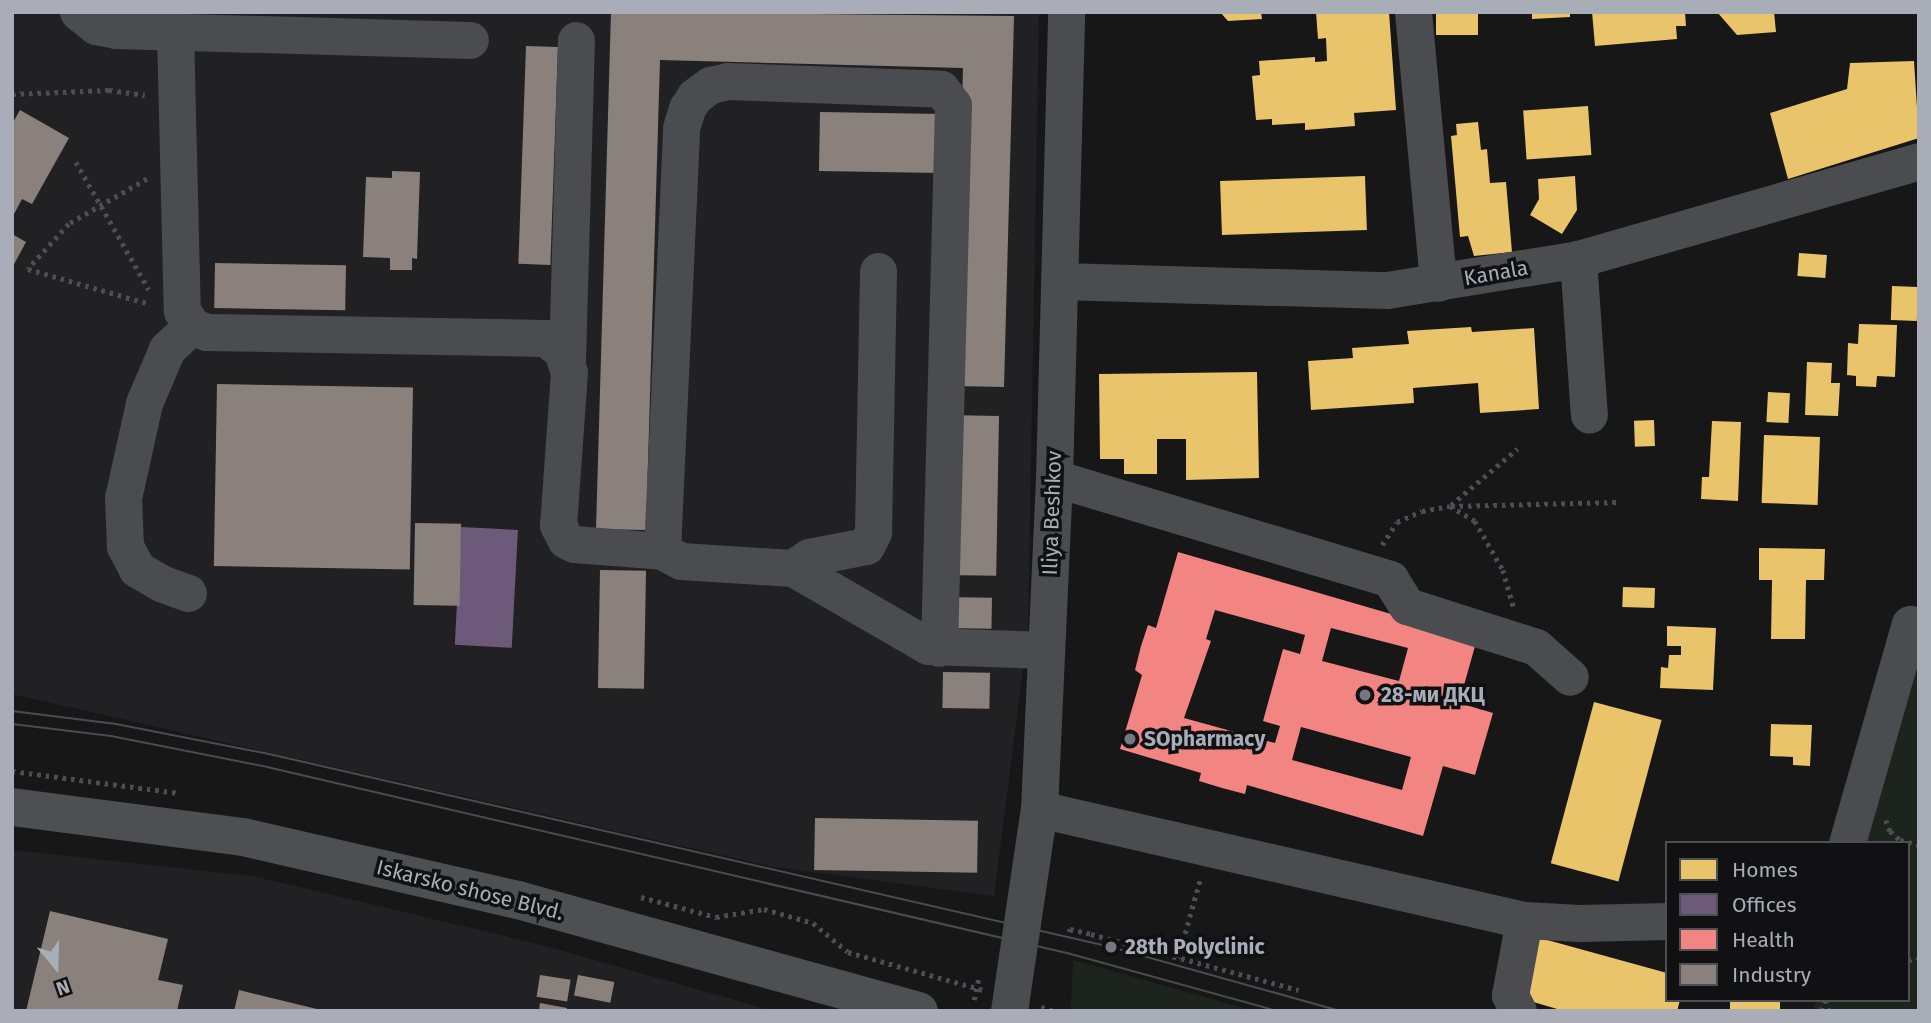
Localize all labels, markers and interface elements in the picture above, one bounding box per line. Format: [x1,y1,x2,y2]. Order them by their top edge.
street label: Kanala [1462,255,1530,291]
street label: Iliya Beshkov [1037,450,1067,576]
place label: 28-ми ДКЦ [1381,682,1485,708]
marker: 28-ми ДКЦ [1355,685,1375,705]
place label: SOpharmacy [1144,726,1265,752]
marker: SOpharmacy [1122,731,1138,747]
legend [1665,841,1910,1002]
street label: Iskarsko shose Blvd. [374,855,566,925]
text: Homes [1732,857,1798,883]
text: Offices [1732,892,1797,918]
text: Health [1732,927,1795,953]
north arrow [21,932,91,1002]
place label: 28th Polyclinic [1125,934,1265,960]
marker: 28th Polyclinic [1103,939,1119,955]
text: Industry [1732,962,1811,988]
text: N [53,974,73,1000]

